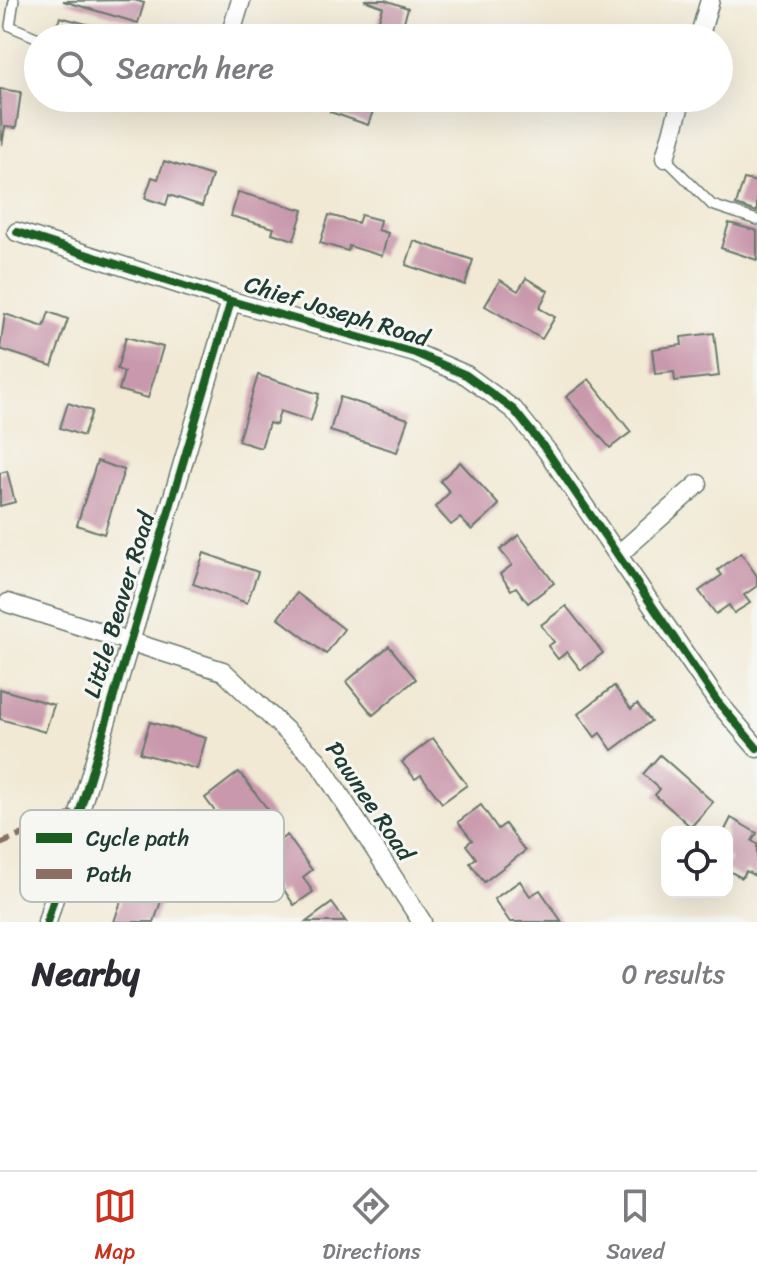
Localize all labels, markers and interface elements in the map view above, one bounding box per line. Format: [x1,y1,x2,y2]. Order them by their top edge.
search box [24,24,733,112]
text: Search here [116,41,274,95]
icon: search [52,46,96,90]
street label: Chief Joseph Road [239,263,436,359]
street label: Little Beaver Road [71,504,168,703]
street label: Pawnee Road [314,732,427,872]
legend [20,810,284,902]
text: Cycle path [86,819,189,858]
map controls [661,826,733,898]
button: locate [661,826,733,898]
text: Path [86,855,132,894]
text: Nearby [32,944,140,1004]
text: 0 results [621,951,725,997]
tab: Map [93,1184,137,1271]
tab: Directions [322,1184,421,1271]
tab: Saved [606,1184,664,1271]

